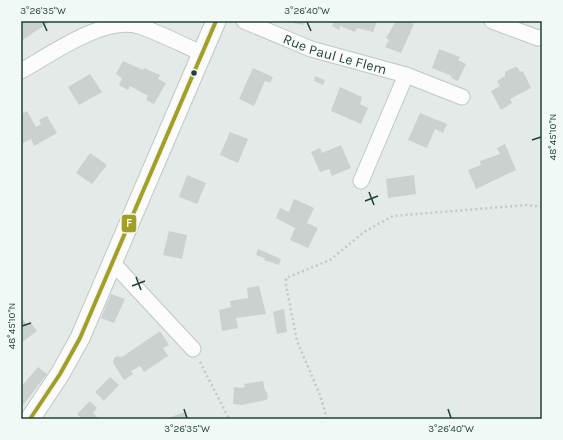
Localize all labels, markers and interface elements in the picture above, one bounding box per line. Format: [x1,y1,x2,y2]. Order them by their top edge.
text: 3°26'35"W [20,5,66,17]
text: 3°26'40"W [284,5,330,17]
street label: Rue Paul Le Flem [280,30,388,78]
unlabelled marker [189,68,199,78]
text: 48°45'10"N [547,114,559,160]
line badge: F [121,214,137,233]
text: F [126,217,132,230]
text: 48°45'10"N [6,303,18,349]
text: 3°26'35"W [164,423,210,435]
text: 3°26'40"W [428,423,474,435]

